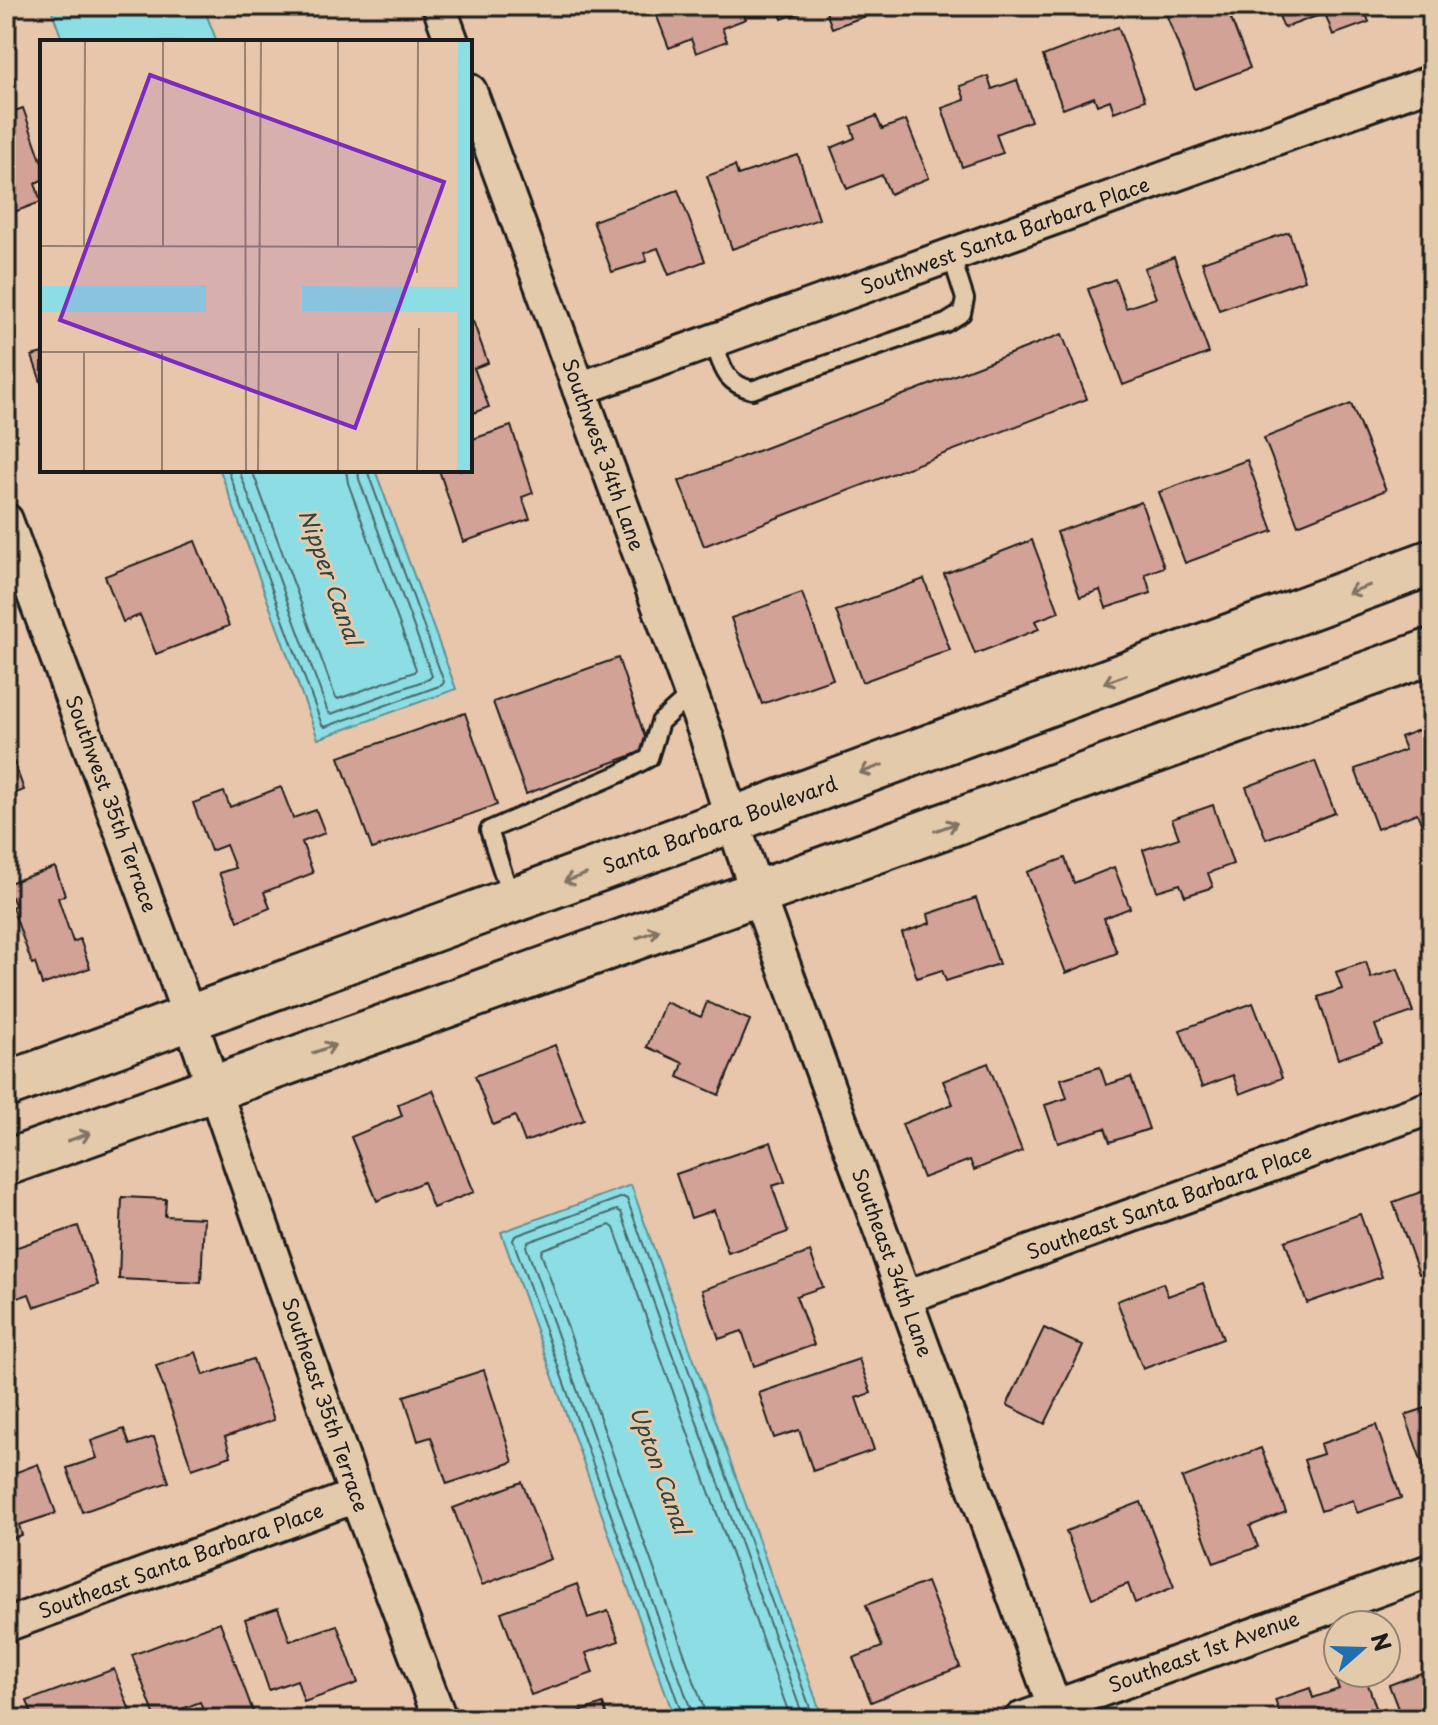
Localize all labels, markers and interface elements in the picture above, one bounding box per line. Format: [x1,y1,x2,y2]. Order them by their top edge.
inset map [40,40,472,472]
street label: Southwest Santa Barbara Place [856,169,1153,301]
street label: Southwest 34th Lane [555,354,653,555]
water label: Nipper Canal [292,504,372,652]
one-way arrow [1347,582,1372,597]
one-way arrow [1103,673,1128,687]
street label: Southwest 35th Terrace [59,691,165,916]
one-way arrow [859,763,884,777]
street label: Santa Barbara Boulevard [598,768,841,881]
one-way arrow [933,819,957,833]
one-way arrow [563,872,587,886]
one-way arrow [635,925,660,940]
one-way arrow [311,1041,336,1055]
one-way arrow [67,1129,91,1143]
street label: Southeast Santa Barbara Place [1022,1135,1315,1267]
street label: Southeast 34th Lane [845,1164,941,1361]
street label: Southeast 35th Terrace [275,1294,377,1516]
water label: Upton Canal [623,1401,701,1541]
street label: Southeast Santa Barbara Place [34,1494,327,1626]
street label: Southeast 1st Avenue [1104,1603,1303,1700]
north arrow [1322,1609,1402,1689]
text: N [1364,1628,1401,1655]

